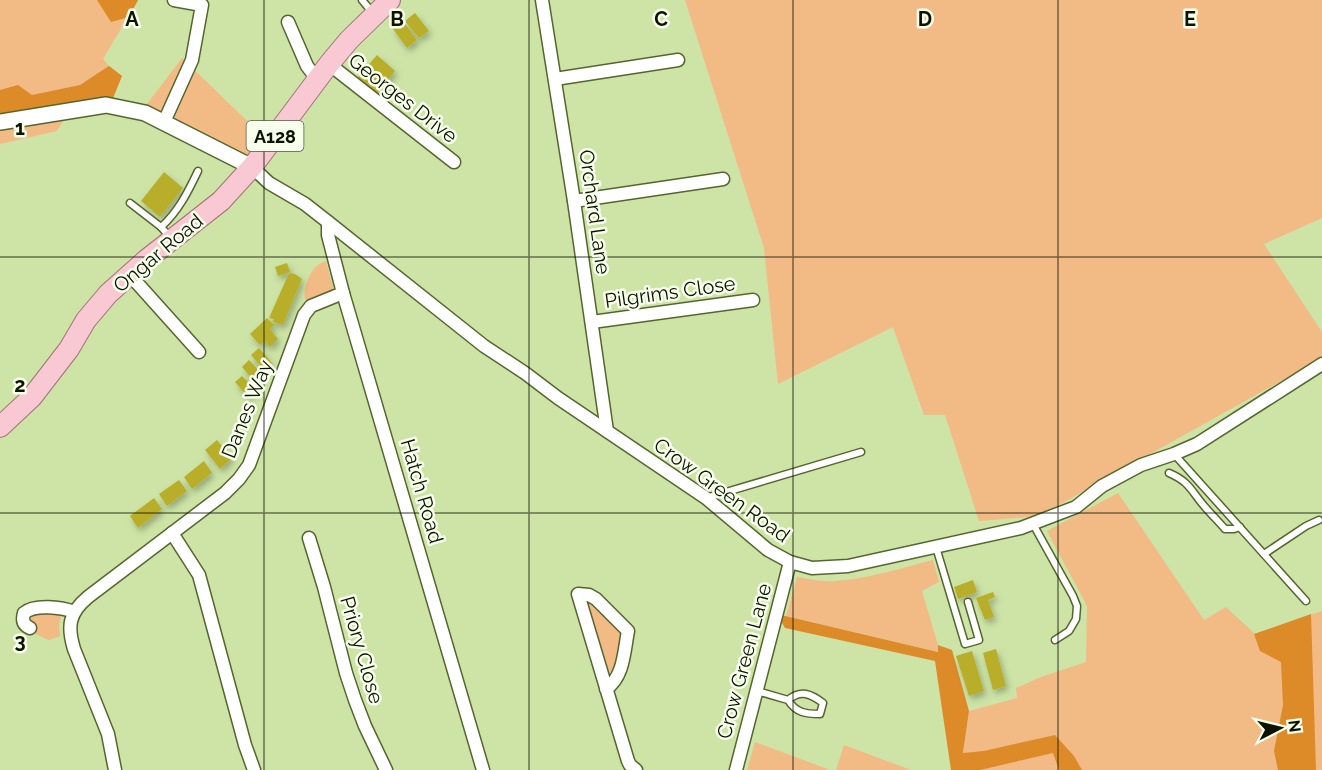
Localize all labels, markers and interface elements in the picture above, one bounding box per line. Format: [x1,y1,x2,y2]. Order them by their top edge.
text: A [125,7,139,31]
text: B [390,7,404,31]
text: C [654,7,668,31]
text: D [918,7,932,31]
text: E [1184,7,1196,31]
street label: Georges Drive [344,48,462,148]
text: 1 [15,116,25,140]
road number: A128 [246,121,304,151]
street label: Orchard Lane [574,148,616,276]
street label: Ongar Road [108,209,208,297]
street label: Pilgrims Close [603,271,737,313]
street label: Danes Way [216,356,278,462]
text: 2 [14,373,26,397]
street label: Crow Green Road [649,433,795,547]
street label: Hatch Road [396,436,448,546]
street label: Crow Green Lane [712,580,776,741]
street label: Priory Close [335,594,389,707]
text: 3 [14,629,26,653]
north arrow [1250,698,1310,758]
text: N [1284,719,1305,733]

